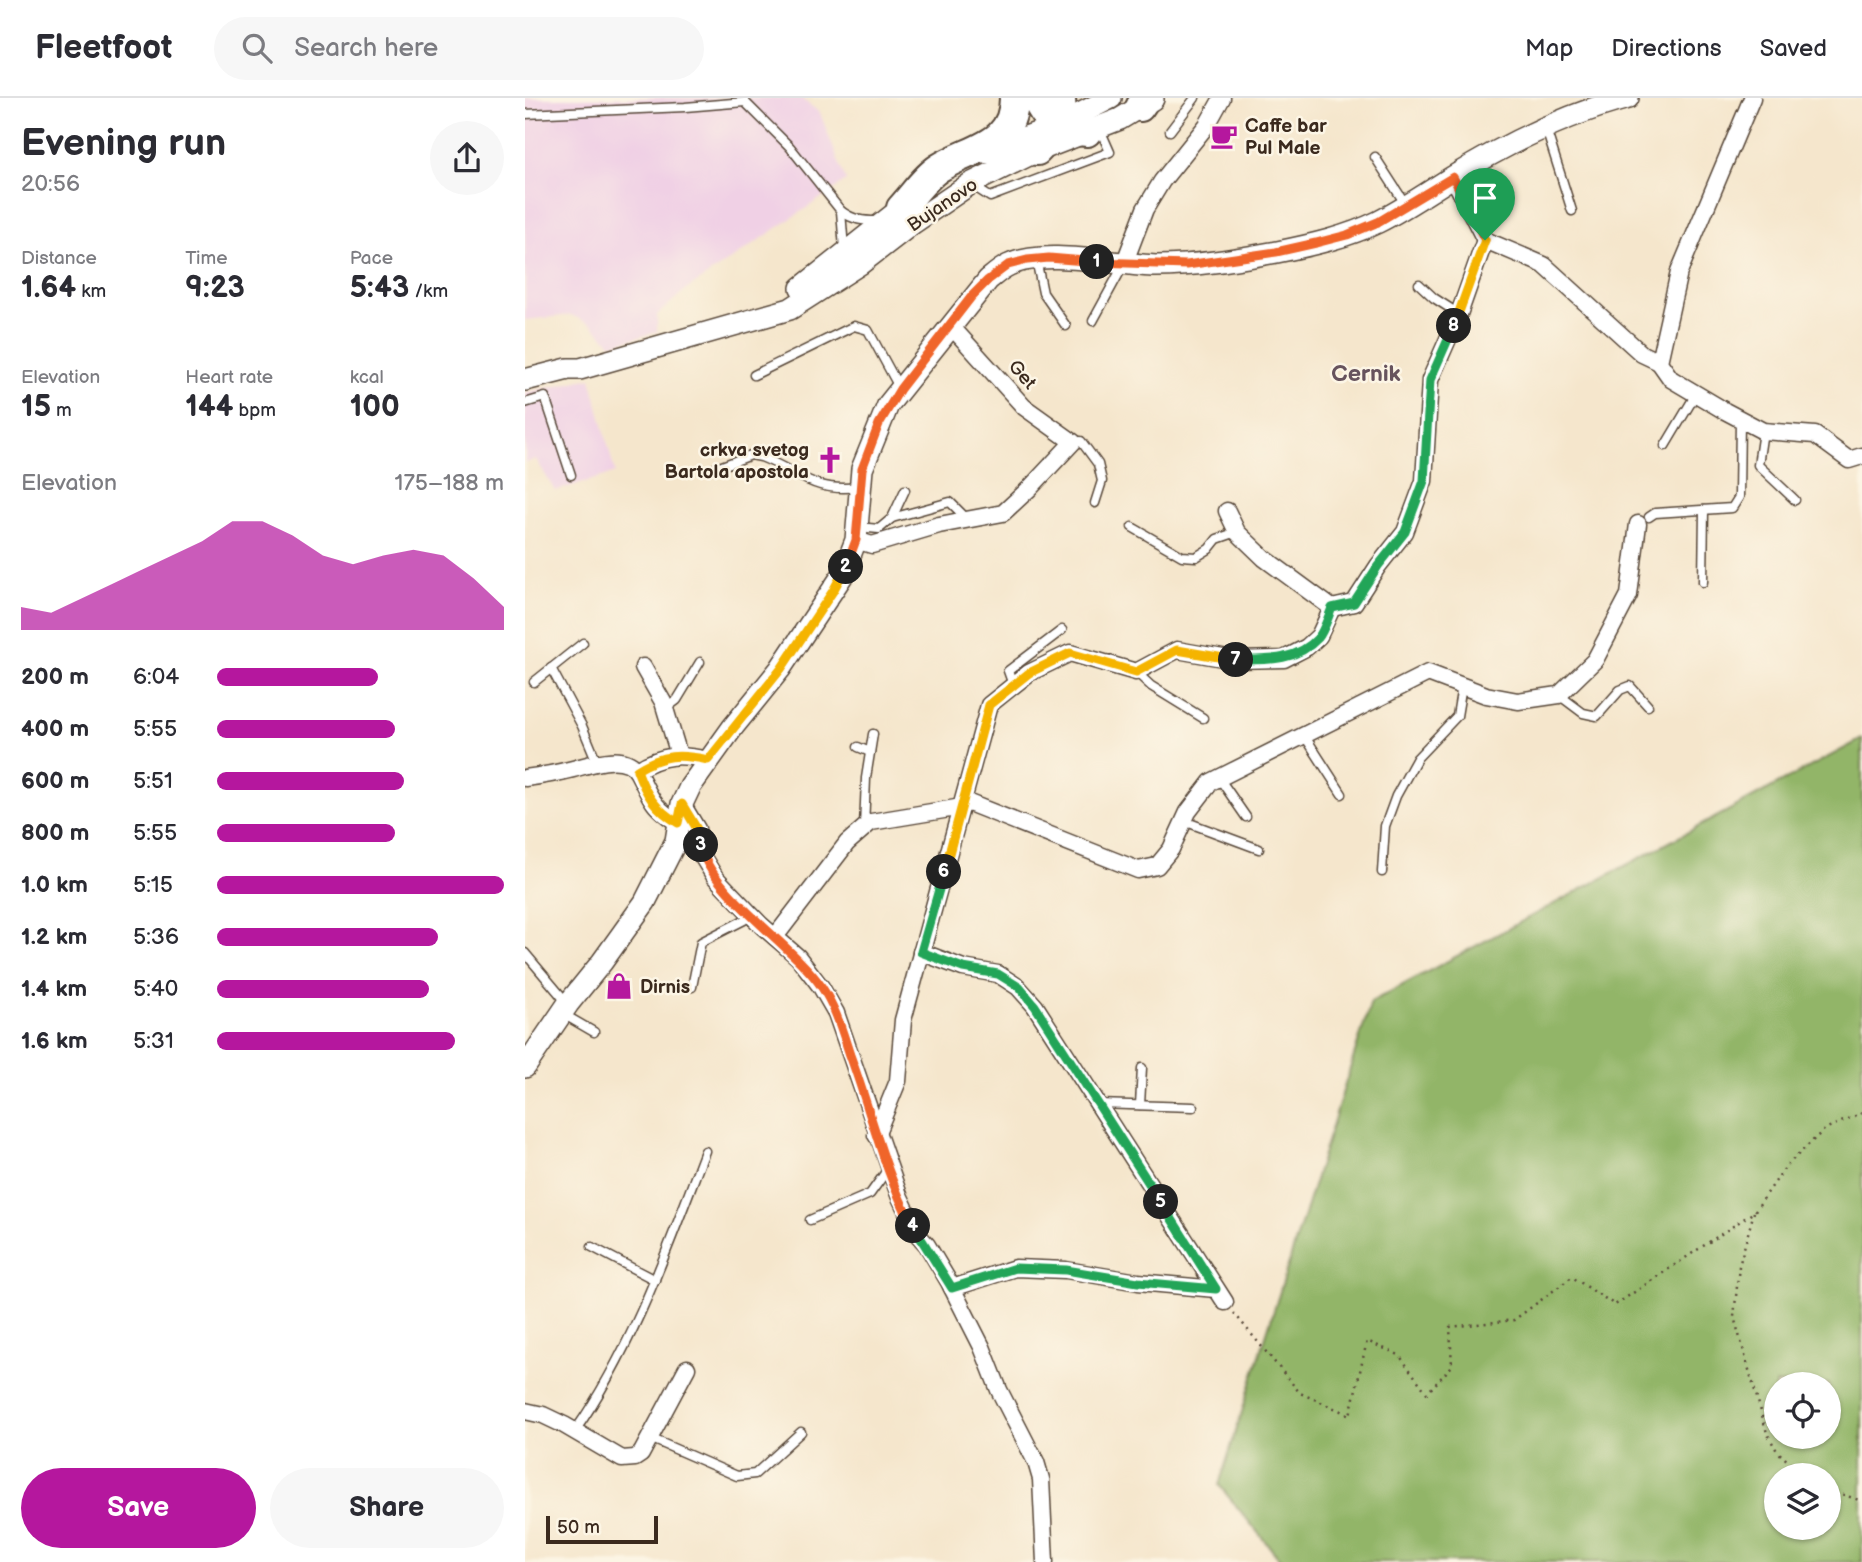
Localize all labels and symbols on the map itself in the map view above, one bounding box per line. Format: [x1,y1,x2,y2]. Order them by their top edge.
place label: Caffe bar Pul Male [1245,115,1327,160]
cafe icon: Caffe bar Pul Male [1209,121,1239,151]
pin [1455,168,1515,240]
street label: Bujanovo [903,173,982,237]
pin: 1 [1079,244,1115,280]
pin: 8 [1437,308,1471,344]
street label: Get [1003,356,1041,394]
district label: Cernik [1331,360,1401,388]
place label: crkva svetog Bartola apostola [665,439,809,484]
church icon: crkva svetog Bartola apostola [815,445,845,475]
pin: 2 [829,550,863,584]
pin: 7 [1219,642,1253,678]
pin: 3 [683,828,719,862]
pin: 6 [927,854,961,890]
shop icon: Dirnis [604,971,634,1001]
place label: Dirnis [640,976,690,999]
pin: 5 [1143,1184,1179,1220]
pin: 4 [895,1208,931,1244]
scale bar [546,1513,658,1545]

